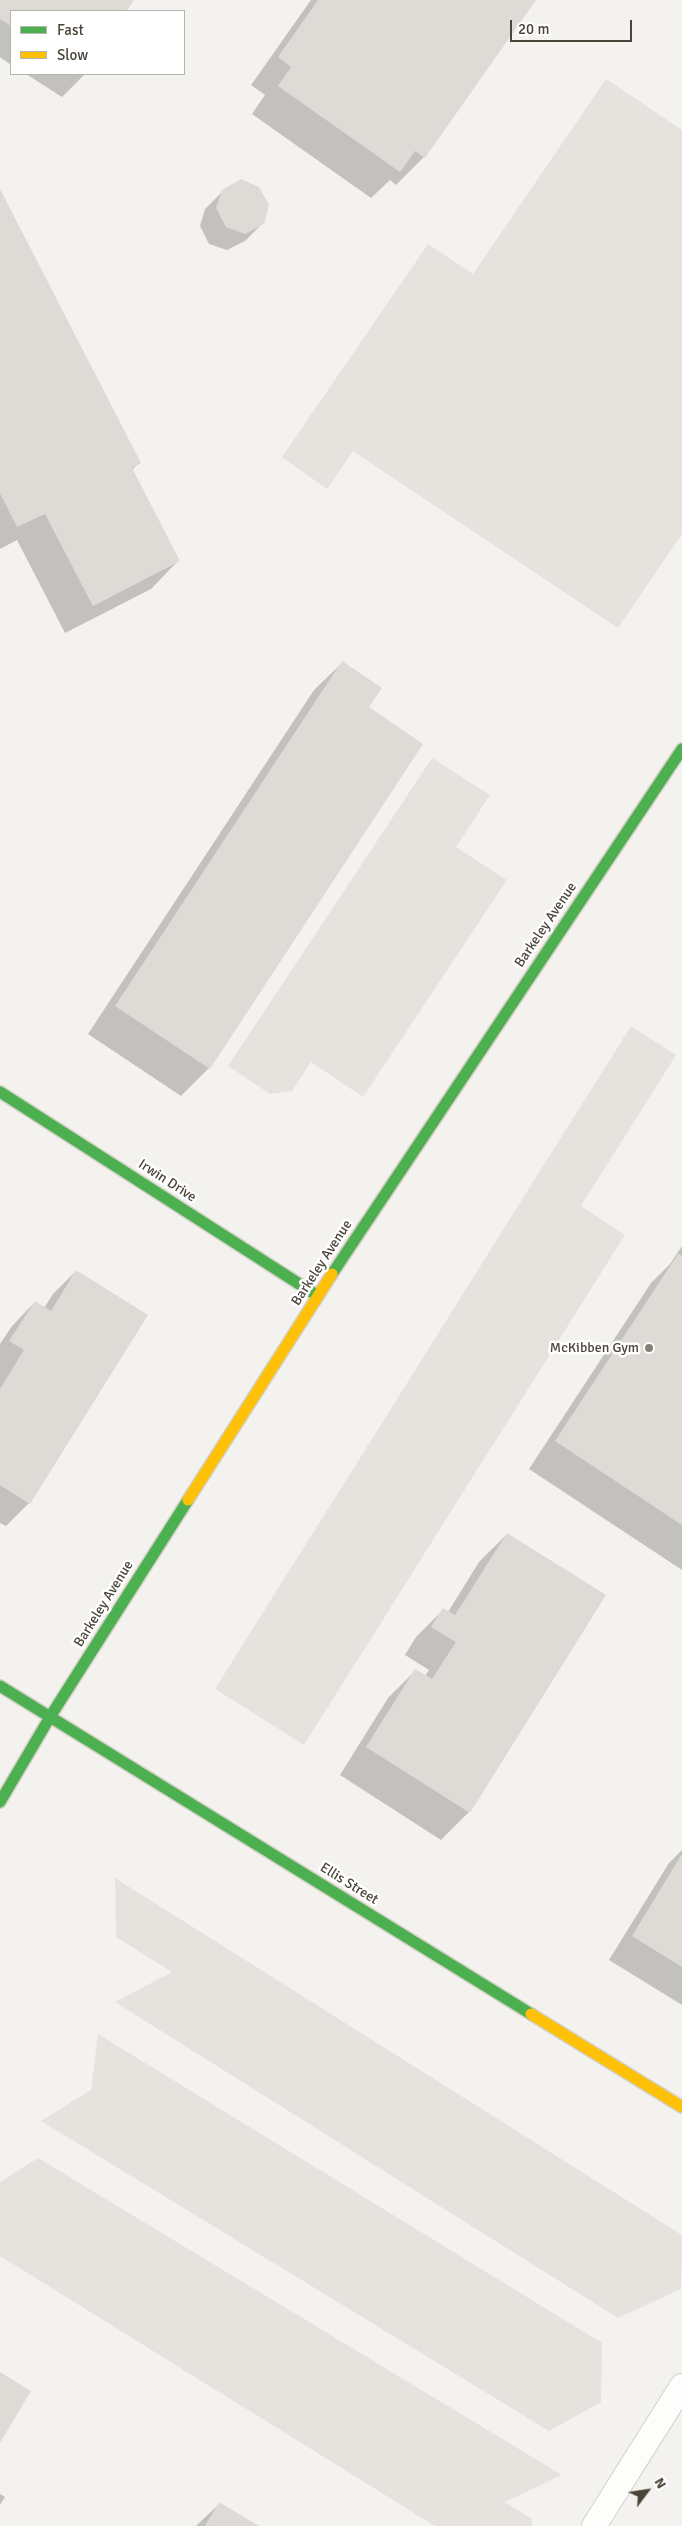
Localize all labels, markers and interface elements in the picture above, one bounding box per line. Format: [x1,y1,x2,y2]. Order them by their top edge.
legend [10,10,185,75]
scale bar [512,10,634,42]
text: 20 m [518,20,549,38]
text: Fast [57,21,84,39]
text: Slow [57,46,88,64]
street label: Barkeley Avenue [511,879,581,971]
street label: Irwin Drive [135,1156,199,1206]
street label: Barkeley Avenue [288,1217,356,1309]
place label: McKibben Gym [550,1340,639,1356]
marker: McKibben Gym [643,1342,655,1354]
street label: Barkeley Avenue [71,1558,137,1650]
street label: Ellis Street [317,1860,381,1908]
north arrow [622,2466,672,2516]
text: N [650,2474,670,2492]

